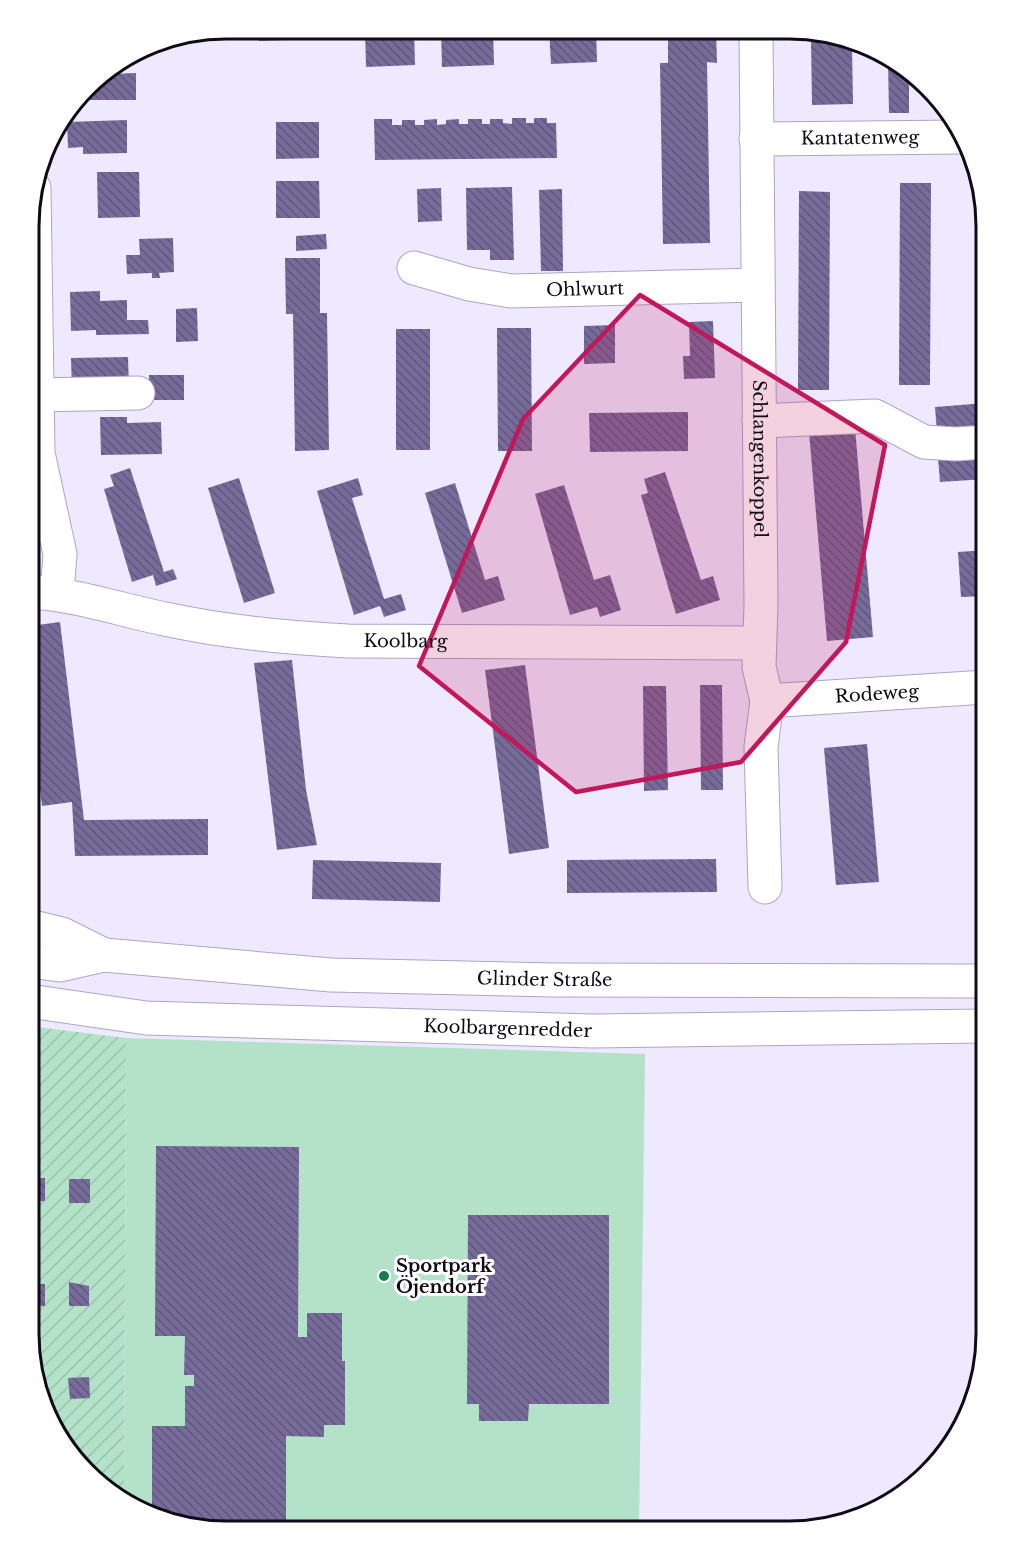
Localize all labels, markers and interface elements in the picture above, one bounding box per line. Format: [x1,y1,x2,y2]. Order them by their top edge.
street label: Kantatenweg [801,126,920,150]
street label: Ohlwurt [546,277,624,301]
street label: Schlangenkoppel [748,380,771,538]
street label: Koolbarg [364,630,448,652]
street label: Rodeweg [834,680,920,708]
street label: Glinder Straße [477,967,612,991]
street label: Koolbargenredder [423,1015,593,1042]
place label: Sportpark Öjendorf [396,1255,493,1298]
marker: Sportpark Öjendorf [377,1269,391,1283]

